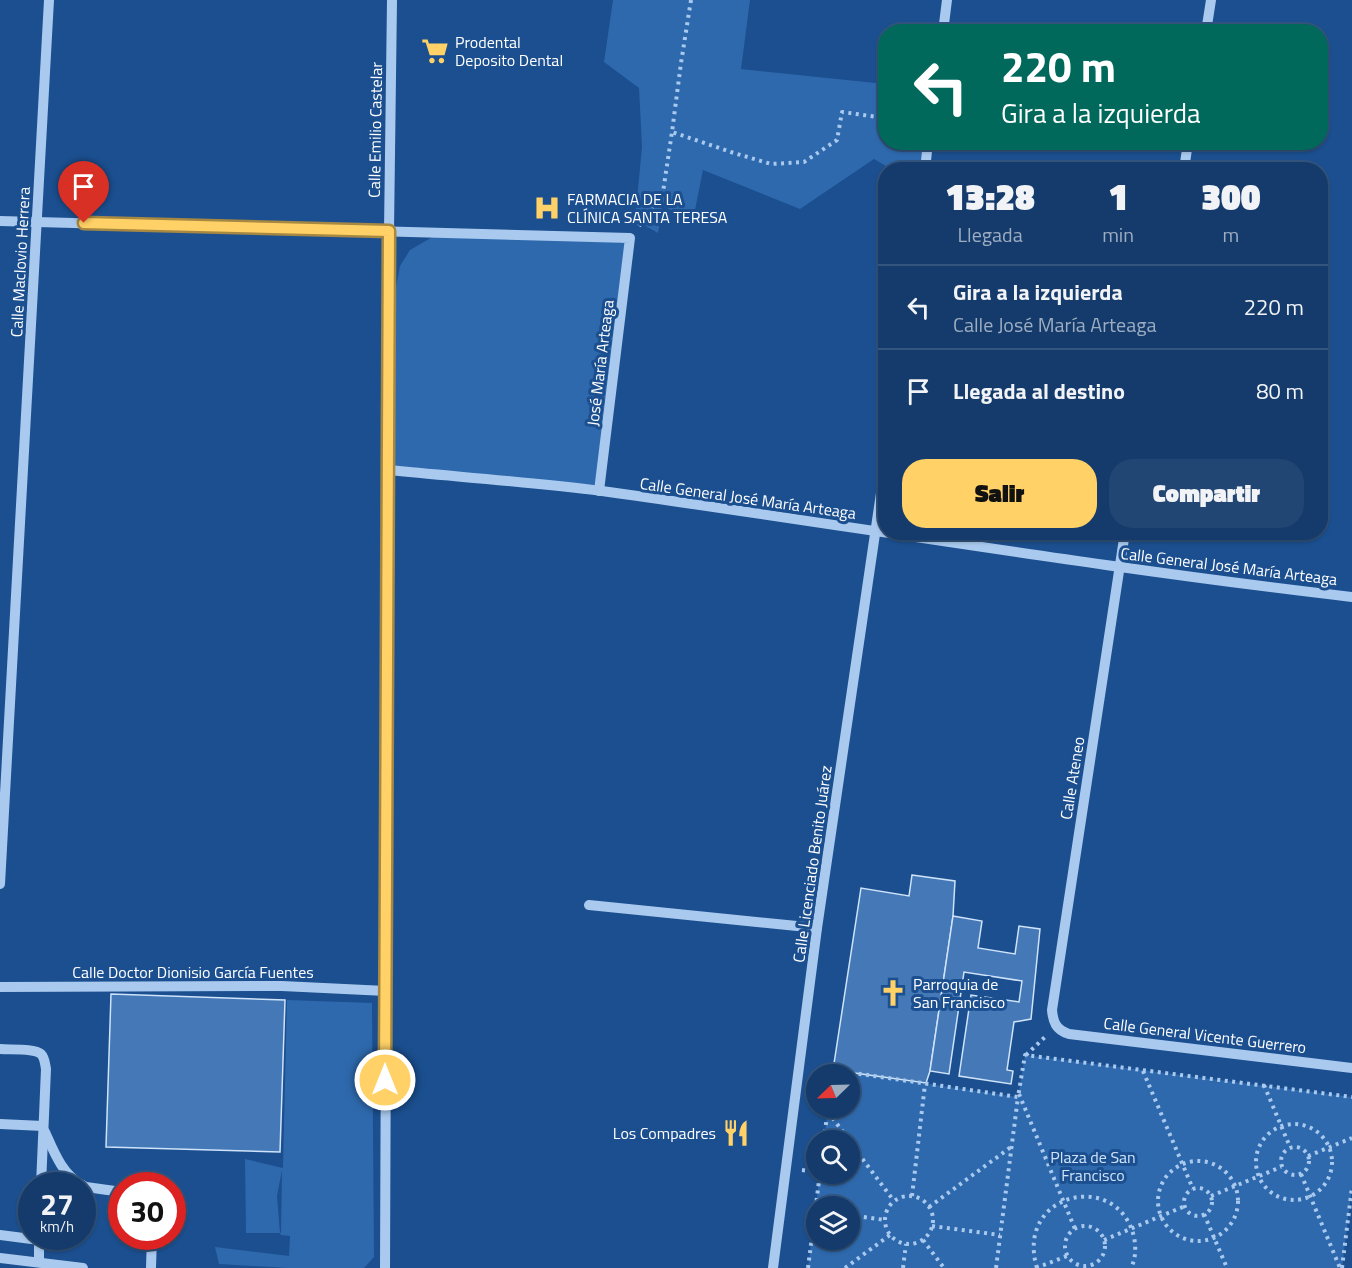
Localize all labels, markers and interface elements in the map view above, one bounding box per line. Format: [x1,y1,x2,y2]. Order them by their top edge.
place label: Prodental Deposito Dental [455,30,563,72]
text: 220 m [1001,34,1116,98]
supermarket icon: Prodental Deposito Dental [420,36,450,66]
icon: left [902,48,980,126]
street label: Calle Emilio Castelar [362,61,388,198]
text: Gira a la izquierda [1001,92,1201,133]
pin [58,161,109,223]
text: 13:28 [945,169,1035,224]
text: 1 [1108,169,1128,224]
text: 300 [1201,169,1261,224]
icon: arrive [67,170,100,203]
street label: Calle Maclovio Herrera [4,186,36,338]
place label: FARMACIA DE LA CLÍNICA SANTA TERESA [567,187,728,229]
hospital icon: FARMACIA DE LA CLÍNICA SANTA TERESA [532,193,562,223]
text: Llegada [957,219,1023,250]
text: min [1102,219,1134,250]
text: m [1223,219,1239,250]
text: Gira a la izquierda [953,275,1123,309]
text: 220 m [1244,290,1304,324]
icon: left [902,291,935,324]
street label: José María Arteaga [580,298,620,428]
text: Calle José María Arteaga [953,309,1157,340]
text: Llegada al destino [953,374,1125,408]
text: 80 m [1256,374,1304,408]
icon: arrive [902,375,935,408]
button: Salir [902,459,1097,528]
button: Compartir [1109,459,1304,528]
street label: Calle General José María Arteaga [638,471,858,525]
street label: Calle General José María Arteaga [1119,541,1339,591]
street label: Calle Ateneo [1054,735,1090,821]
street label: Calle Licenciado Benito Juárez [786,764,838,964]
street label: Calle Doctor Dionisio García Fuentes [72,960,314,984]
place label: Parroquia de San Francisco [913,972,1005,1014]
church icon: Parroquia de San Francisco [878,978,908,1008]
street label: Calle General Vicente Guerrero [1102,1011,1308,1059]
position arrow [353,1048,417,1112]
north arrow [806,1064,860,1118]
map controls [806,1064,860,1250]
restaurant icon: Los Compadres [721,1118,751,1148]
place label: Los Compadres [613,1121,716,1145]
button: search [806,1130,860,1184]
park label: Plaza de San Francisco [1050,1145,1136,1187]
speed limit sign: 30 [108,1172,186,1250]
text: 27 [40,1181,74,1227]
button: layers [806,1196,860,1250]
text: km/h [40,1215,74,1238]

